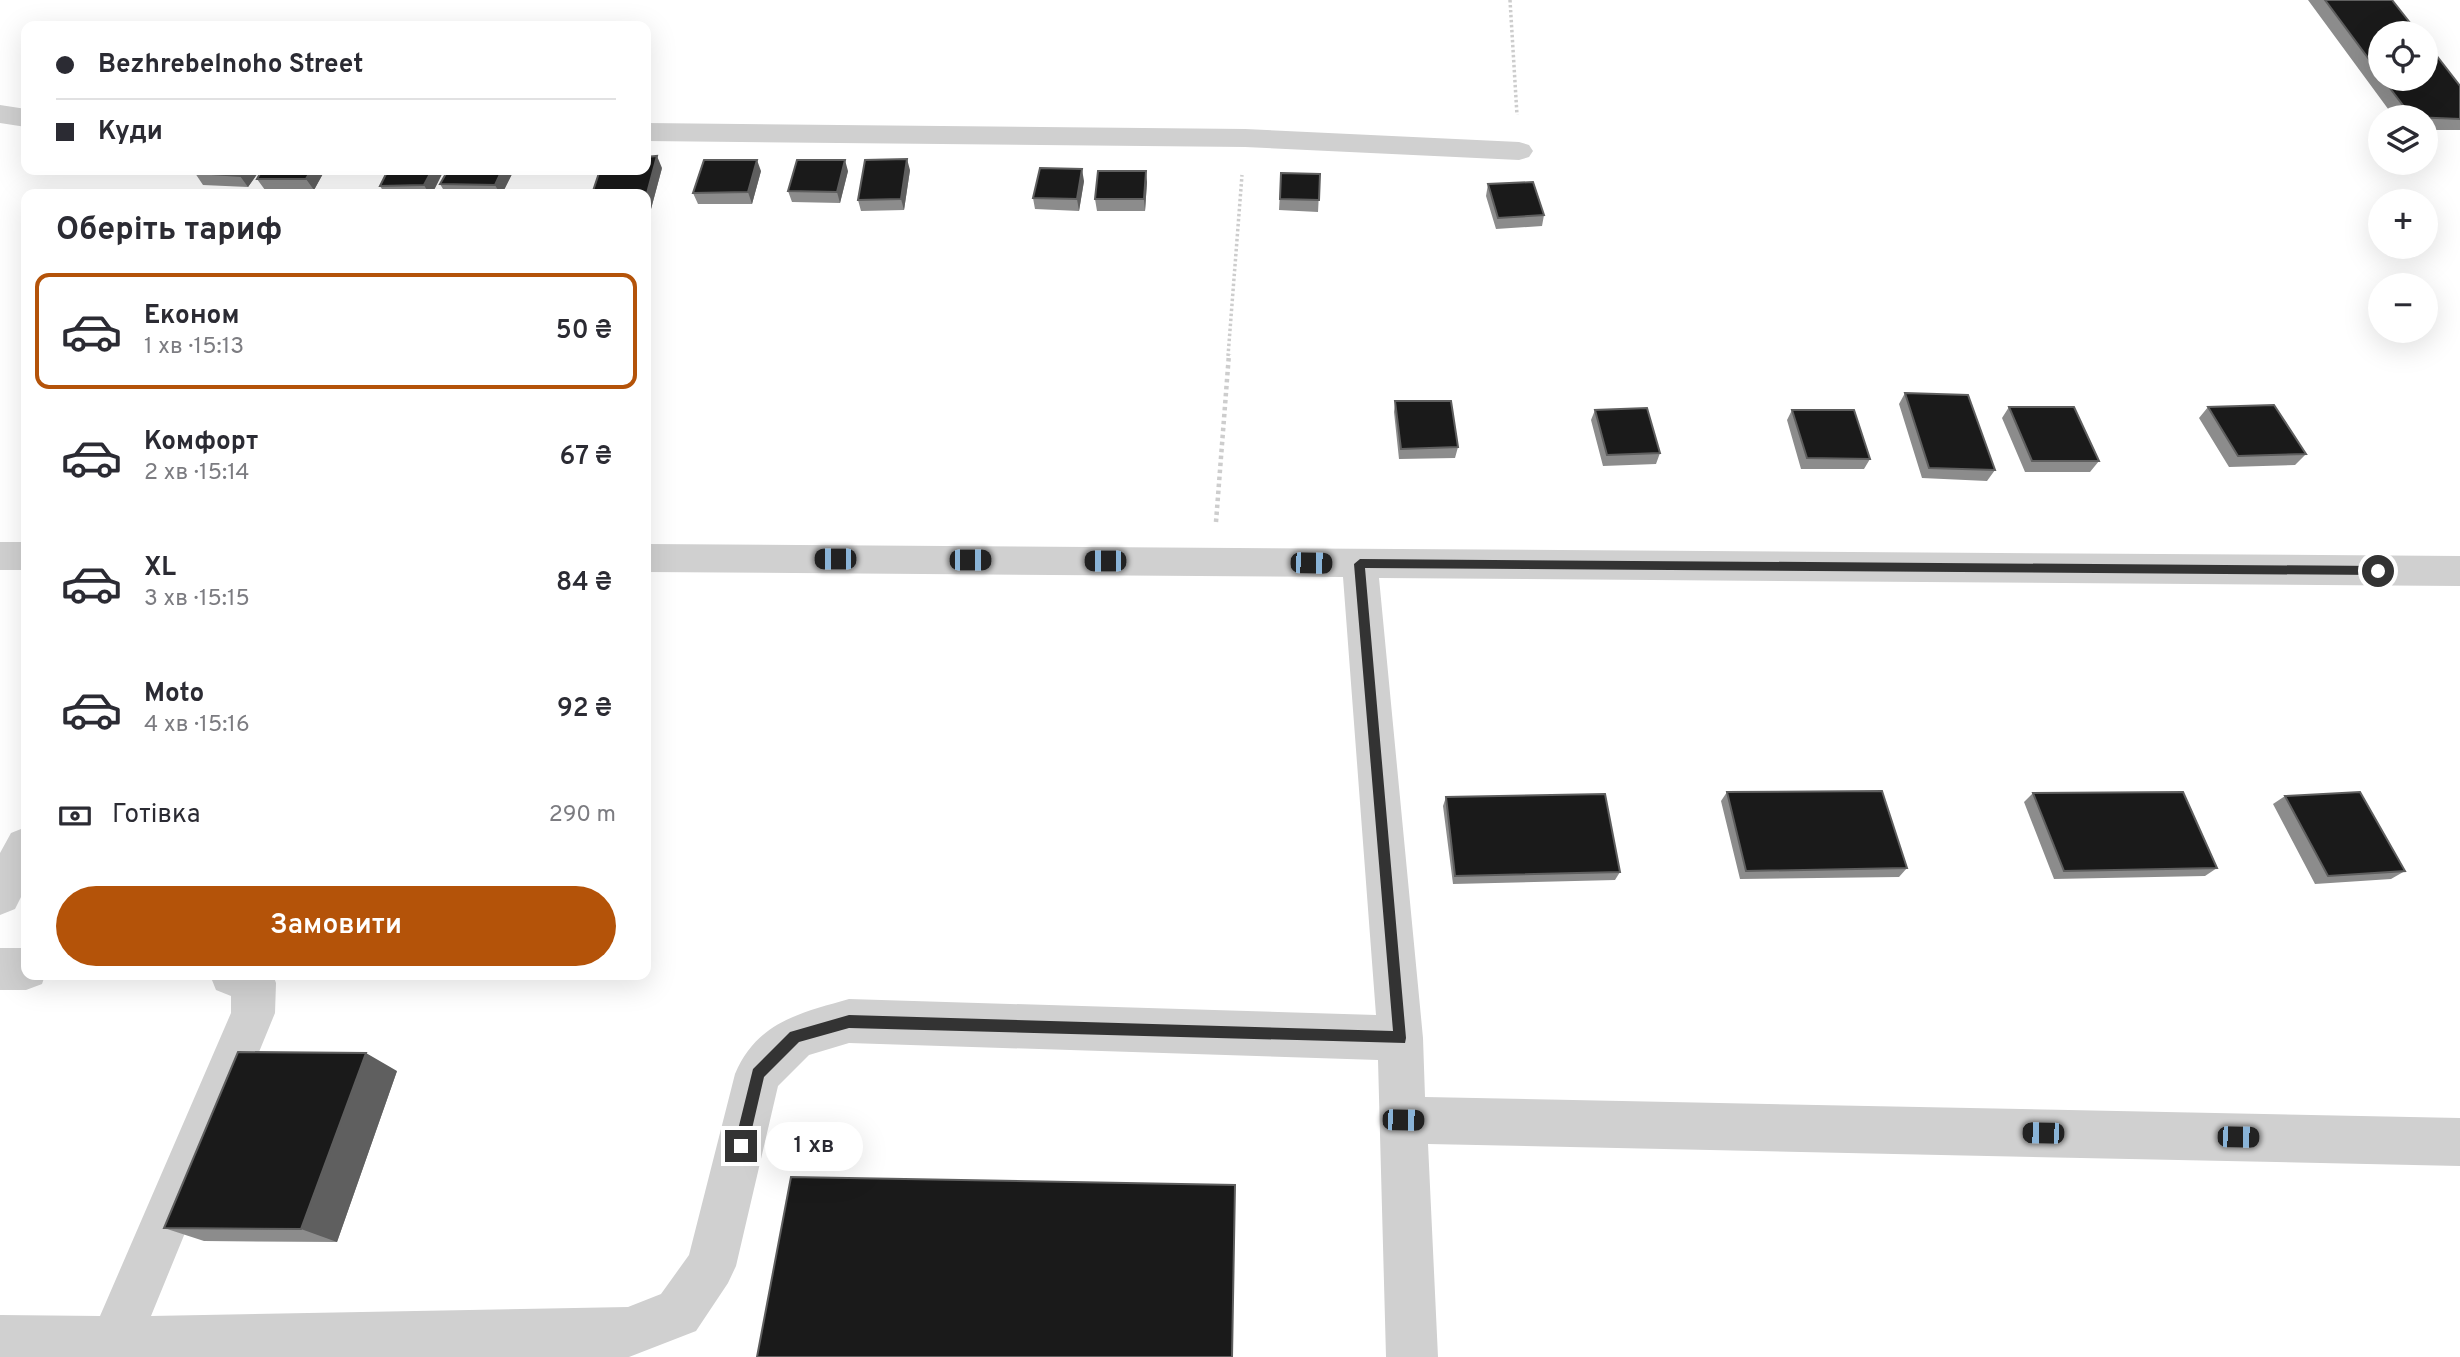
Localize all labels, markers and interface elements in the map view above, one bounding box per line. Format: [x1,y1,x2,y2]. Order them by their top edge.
map controls [2368,21,2438,343]
button: locate [2368,21,2438,91]
text: Bezhrebelnoho Street [98,49,363,82]
button: layers [2368,105,2438,175]
text: Куди [98,116,163,149]
button: + [2368,189,2438,259]
text: Оберіть тариф [56,211,282,251]
button: − [2368,273,2438,343]
icon: car [60,300,123,363]
text: Економ [144,300,239,333]
text: 50 ₴ [556,315,612,348]
text: 1 хв · 15:13 [144,333,244,362]
icon: car [60,426,123,489]
text: Комфорт [144,426,258,459]
text: 67 ₴ [560,441,612,474]
text: 2 хв · 15:14 [144,459,250,488]
car [815,549,857,570]
car [950,550,992,571]
car [1085,551,1127,572]
icon: car [60,552,123,615]
text: XL [144,552,176,585]
car [1290,552,1333,574]
route start [2362,555,2394,587]
text: 84 ₴ [556,567,612,600]
text: 3 хв · 15:15 [144,585,250,614]
icon: car [60,678,123,741]
text: Moto [144,678,204,711]
text: 92 ₴ [557,693,612,726]
text: 4 хв · 15:16 [144,711,250,740]
icon: cash [56,797,94,835]
text: Готівка [112,799,201,832]
text: 290 m [549,801,616,830]
button: Замовити [56,886,616,966]
car [1382,1109,1425,1131]
callout: 1 хв [766,1122,864,1170]
car [2022,1122,2065,1144]
car [2217,1126,2260,1148]
route end [725,1130,757,1162]
text: 1 хв [794,1132,834,1161]

